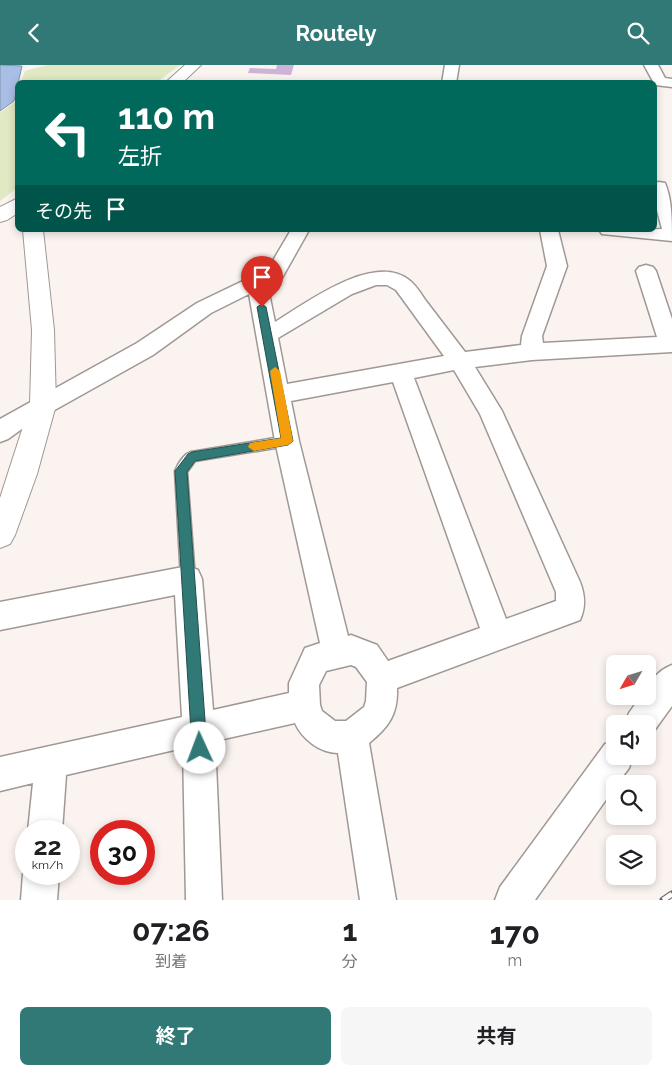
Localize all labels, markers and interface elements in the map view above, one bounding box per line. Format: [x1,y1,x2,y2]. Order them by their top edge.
icon: back [20,19,48,47]
icon: search [624,19,652,47]
text: Routely [295,20,377,46]
text: 110 m [118,96,215,137]
icon: left [35,100,100,165]
text: 左折 [118,143,162,169]
icon: arrive [102,195,130,223]
text: その先 [35,200,92,222]
pin [241,256,283,307]
icon: arrive [248,263,276,291]
north arrow [606,655,656,705]
map controls [606,655,656,885]
button: sound [606,715,656,765]
position arrow [173,721,225,773]
button: search [606,775,656,825]
speed limit sign: 30 [90,820,155,885]
text: 22 [33,831,62,861]
button: layers [606,835,656,885]
text: km/h [32,858,63,872]
text: 07:26 [132,913,210,948]
text: 1 [342,913,357,948]
text: 170 [490,916,540,951]
text: m [508,951,522,970]
text: 到着 [155,952,187,971]
text: 分 [342,952,358,971]
button: 終了 [20,1007,331,1065]
button: 共有 [341,1007,652,1065]

